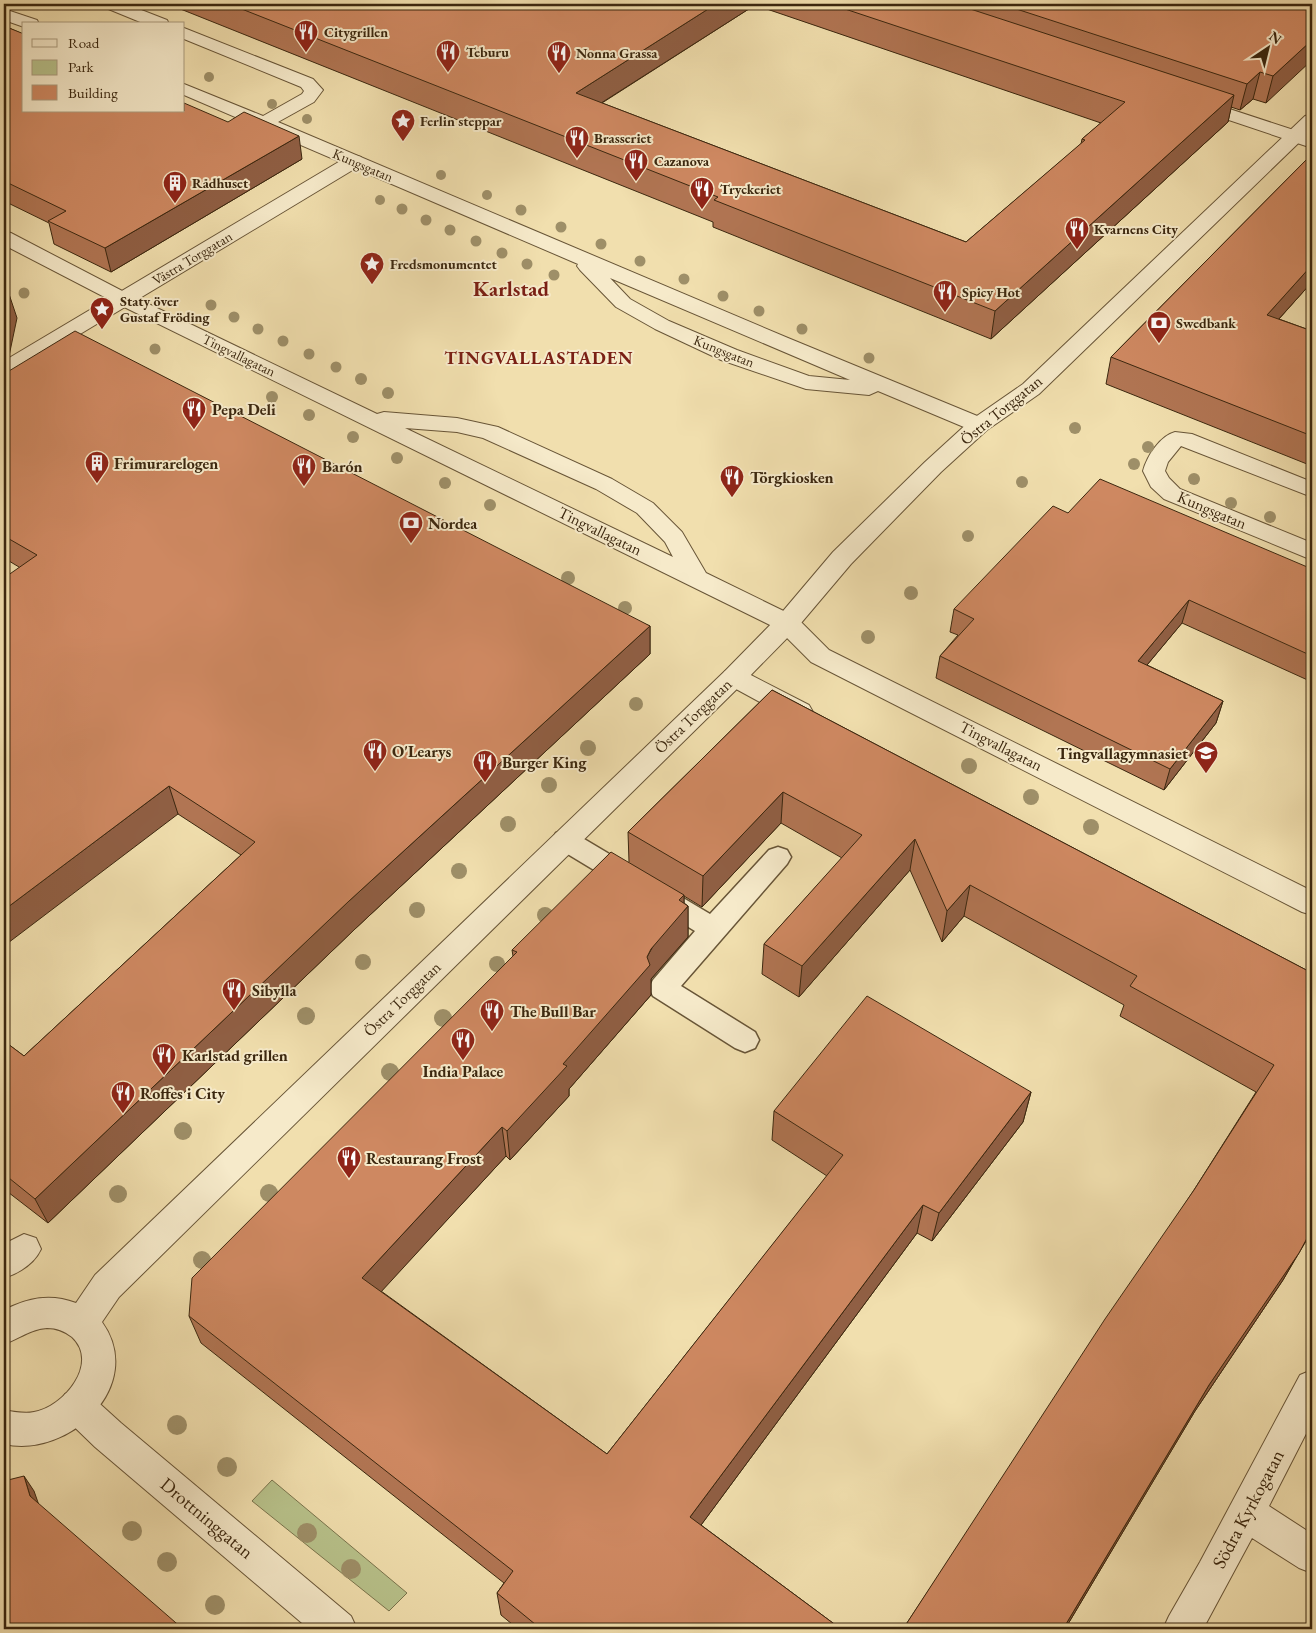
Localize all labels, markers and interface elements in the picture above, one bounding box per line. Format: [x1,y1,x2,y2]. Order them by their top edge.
restaurant icon: Citygrillen [293,19,319,53]
legend [22,22,185,112]
north arrow [1244,22,1294,72]
place label: Citygrillen [324,23,388,41]
text: N [1266,27,1286,48]
text: Road [68,33,100,52]
restaurant icon: Teburu [435,39,461,73]
restaurant icon: Nonna Grassa [546,40,572,74]
place label: Teburu [466,43,509,61]
place label: Nonna Grassa [576,44,658,62]
text: Park [68,57,95,76]
text: Building [68,83,118,102]
place icon: Ferlin steppar [390,108,416,142]
place label: Ferlin steppar [420,112,502,130]
restaurant icon: Brasseriet [564,125,590,159]
place label: Brasseriet [594,129,652,147]
street label: Kungsgatan [330,144,397,186]
restaurant icon: Cazanova [623,148,649,182]
place label: Cazanova [654,152,710,170]
building icon: Rådhuset [162,170,188,204]
place label: Rådhuset [192,174,249,192]
restaurant icon: Tryckeriet [689,176,715,210]
place label: Tryckeriet [720,180,782,198]
restaurant icon: Kvarnens City [1064,216,1090,250]
place label: Kvarnens City [1094,220,1178,238]
street label: Västra Torggatan [149,227,236,289]
place icon: Fredsmonumentet [359,251,385,285]
place label: Fredsmonumentet [390,255,498,273]
district label: Karlstad [473,275,549,302]
restaurant icon: Spicy Hot [932,279,958,313]
place label: Spicy Hot [962,283,1021,301]
place label: Staty över Gustaf Fröding [120,292,210,326]
place icon: Staty över Gustaf Fröding [89,296,115,330]
bank icon: Swedbank [1146,310,1172,344]
place label: Swedbank [1176,314,1236,332]
street label: Tingvallagatan [199,330,279,381]
street label: Kungsgatan [691,331,758,372]
district label: TINGVALLASTADEN [444,346,634,369]
street label: Östra Torggatan [956,370,1047,450]
restaurant icon: Pepa Deli [181,396,207,430]
place label: Pepa Deli [212,399,276,420]
building icon: Frimurarelogen [84,450,110,484]
place label: Frimurarelogen [114,453,218,474]
restaurant icon: Barón [291,453,317,487]
place label: Barón [322,456,363,477]
restaurant icon: Törgkiosken [719,464,745,498]
place label: Törgkiosken [750,467,834,488]
street label: Kungsgatan [1174,486,1250,534]
street label: Tingvallagatan [555,502,646,561]
bank icon: Nordea [398,510,424,544]
place label: Nordea [428,513,478,534]
street label: Östra Torggatan [650,673,737,758]
street label: Tingvallagatan [956,716,1047,776]
restaurant icon: O'Learys [362,738,388,772]
school or university icon: Tingvallagymnasiet [1193,740,1219,774]
place label: O'Learys [392,741,451,762]
place label: Tingvallagymnasiet [1057,743,1188,764]
restaurant icon: Burger King [472,749,498,783]
place label: Burger King [502,752,587,773]
street label: Östra Torggatan [359,956,446,1041]
restaurant icon: Sibylla [221,977,247,1011]
place label: Sibylla [252,980,298,1001]
restaurant icon: The Bull Bar [479,998,505,1032]
place label: The Bull Bar [510,1001,596,1022]
restaurant icon: India Palace [450,1027,476,1061]
restaurant icon: Karlstad grillen [151,1042,177,1076]
place label: Karlstad grillen [182,1045,288,1066]
place label: India Palace [423,1061,503,1082]
restaurant icon: Roffes i City [110,1080,136,1114]
place label: Roffes i City [140,1083,225,1104]
restaurant icon: Restaurang Frost [336,1145,362,1179]
place label: Restaurang Frost [366,1148,482,1169]
street label: Södra Kyrkogatan [1206,1445,1290,1573]
street label: Drottninggatan [155,1472,259,1564]

